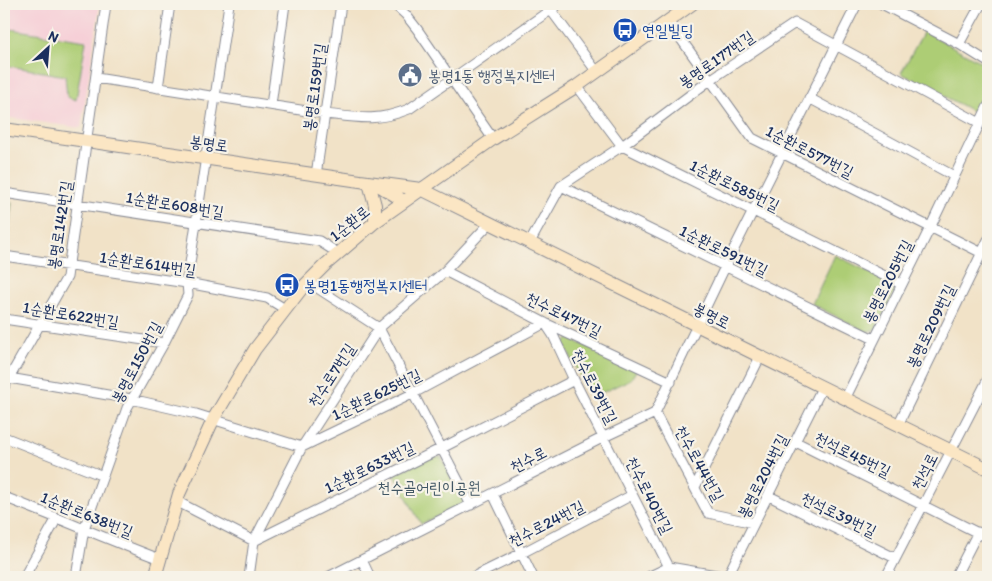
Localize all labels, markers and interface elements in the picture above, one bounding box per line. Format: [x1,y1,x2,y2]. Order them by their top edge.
bus stop icon: 연일빌딩 [612,17,638,43]
place label: 연일빌딩 [642,21,694,40]
north arrow [22,22,72,72]
street label: 봉명로177번길 [675,26,758,92]
text: N [46,27,61,46]
street label: 봉명로159번길 [299,42,330,132]
public building icon: 봉명1동 행정복지센터 [397,62,423,88]
place label: 봉명1동 행정복지센터 [428,66,555,85]
street label: 1순환로577번길 [763,121,857,182]
street label: 봉명로 [188,131,229,156]
street label: 1순환로585번길 [687,156,783,215]
street label: 봉명로142번길 [43,179,76,271]
street label: 1순환로608번길 [125,187,225,222]
street label: 1순환로 [325,202,373,245]
street label: 1순환로591번길 [676,221,771,280]
street label: 봉명로205번길 [858,236,917,326]
street label: 1순환로614번길 [98,247,198,280]
bus stop icon: 봉명1동행정복지센터 [274,272,300,298]
place label: 봉명1동행정복지센터 [304,276,427,295]
street label: 봉명로209번길 [902,281,959,371]
street label: 천수로47번길 [523,288,605,341]
street label: 1순환로622번길 [21,298,120,331]
street label: 봉명로 [690,298,733,333]
street label: 봉명로150번길 [107,318,166,406]
street label: 천수로7번길 [304,340,359,411]
street label: 천수로39번길 [568,346,622,427]
street label: 1순환로625번길 [328,365,424,424]
street label: 천수로44번길 [671,422,728,505]
street label: 천석로45번길 [812,428,894,481]
street label: 봉명로204번길 [733,431,792,522]
street label: 1순환로633번길 [321,437,417,497]
street label: 천수로 [507,442,550,477]
street label: 천석로 [907,450,942,493]
street label: 천수로40번길 [622,454,677,537]
park label: 천수골어린이공원 [378,478,481,497]
street label: 1순환로638번길 [38,487,136,542]
street label: 천석로39번길 [798,488,880,541]
street label: 천수로24번길 [505,496,587,551]

